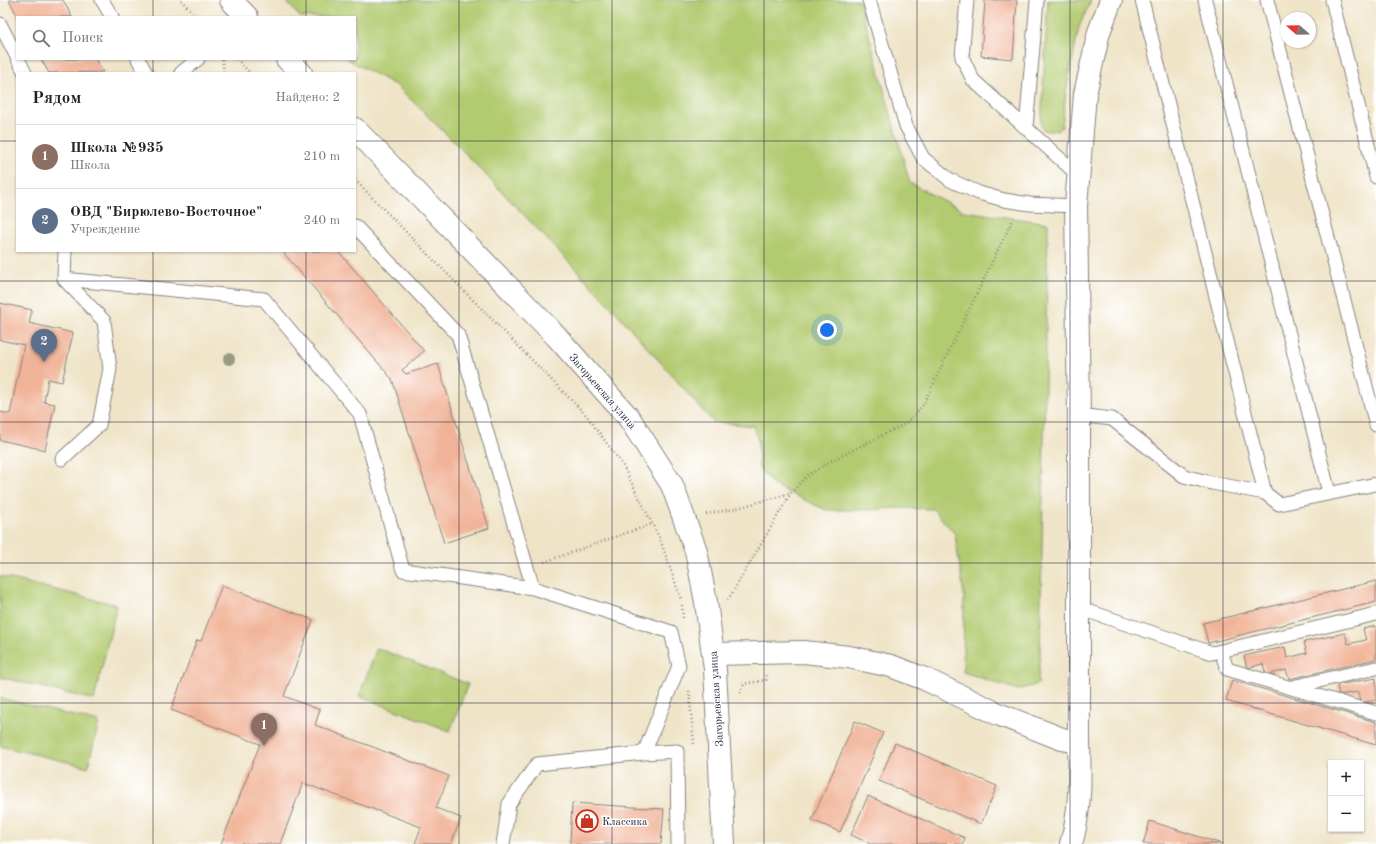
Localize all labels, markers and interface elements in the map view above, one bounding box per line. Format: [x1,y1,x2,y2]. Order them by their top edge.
north arrow [1280,12,1316,48]
search box [16,16,356,60]
icon: search [30,27,52,49]
text: Поиск [62,31,103,46]
text: Рядом [32,90,81,107]
text: Найдено: 2 [276,91,340,104]
text: Школа №935 [70,141,164,156]
text: 1 [41,150,49,163]
text: 210 m [303,150,340,163]
text: Школа [70,159,110,172]
text: ОВД "Бирюлево-Восточное" [70,205,262,220]
text: 2 [41,214,49,227]
text: 240 m [303,214,340,227]
text: Учреждение [70,223,140,236]
your location [817,320,837,340]
pin: 2 [31,329,57,362]
street label: Загорьевская улица [566,352,638,432]
street label: Загорьевская улица [709,650,726,747]
pin: 1 [251,713,277,746]
map controls [1328,760,1364,832]
button: + [1328,760,1364,796]
button: − [1328,796,1364,832]
shop icon: Классика [574,808,600,834]
place label: Классика [602,817,648,828]

